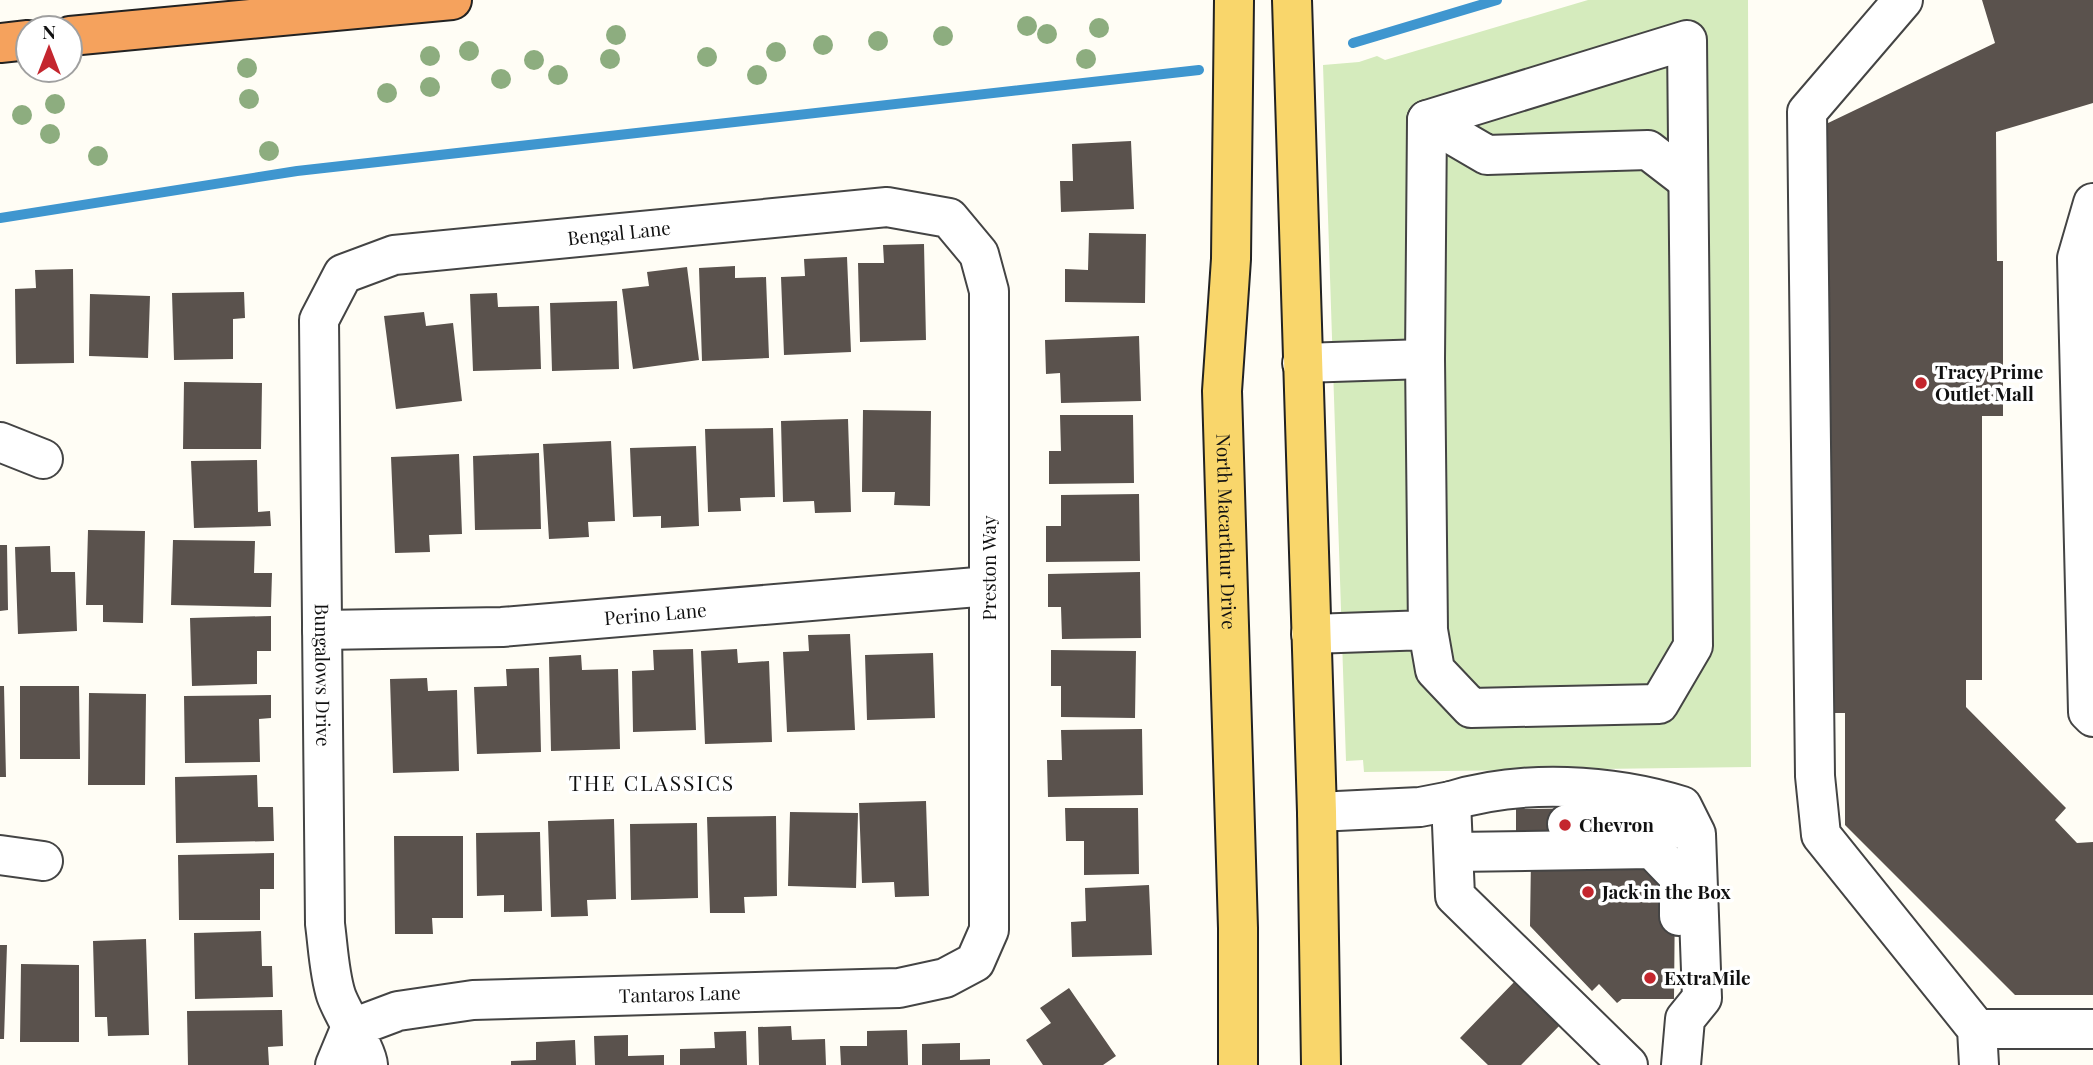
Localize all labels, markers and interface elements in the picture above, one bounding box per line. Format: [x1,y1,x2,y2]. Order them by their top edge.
north arrow [14,14,84,84]
text: N [42,18,56,44]
street label: Bengal Lane [566,214,672,250]
place label: Tracy Prime Outlet Mall [1935,358,2043,406]
marker: Tracy Prime Outlet Mall [1913,375,1929,391]
street label: North Macarthur Drive [1211,433,1243,630]
street label: Preston Way [975,515,1001,621]
street label: Perino Lane [603,596,708,630]
street label: Bungalows Drive [310,603,337,747]
district label: THE CLASSICS [569,768,735,796]
place label: Chevron [1579,811,1654,837]
marker: Chevron [1557,817,1573,833]
place label: Jack in the Box [1601,878,1731,904]
marker: Jack in the Box [1580,884,1596,900]
place label: ExtraMile [1664,964,1751,990]
marker: ExtraMile [1642,970,1658,986]
street label: Tantaros Lane [619,978,741,1008]

